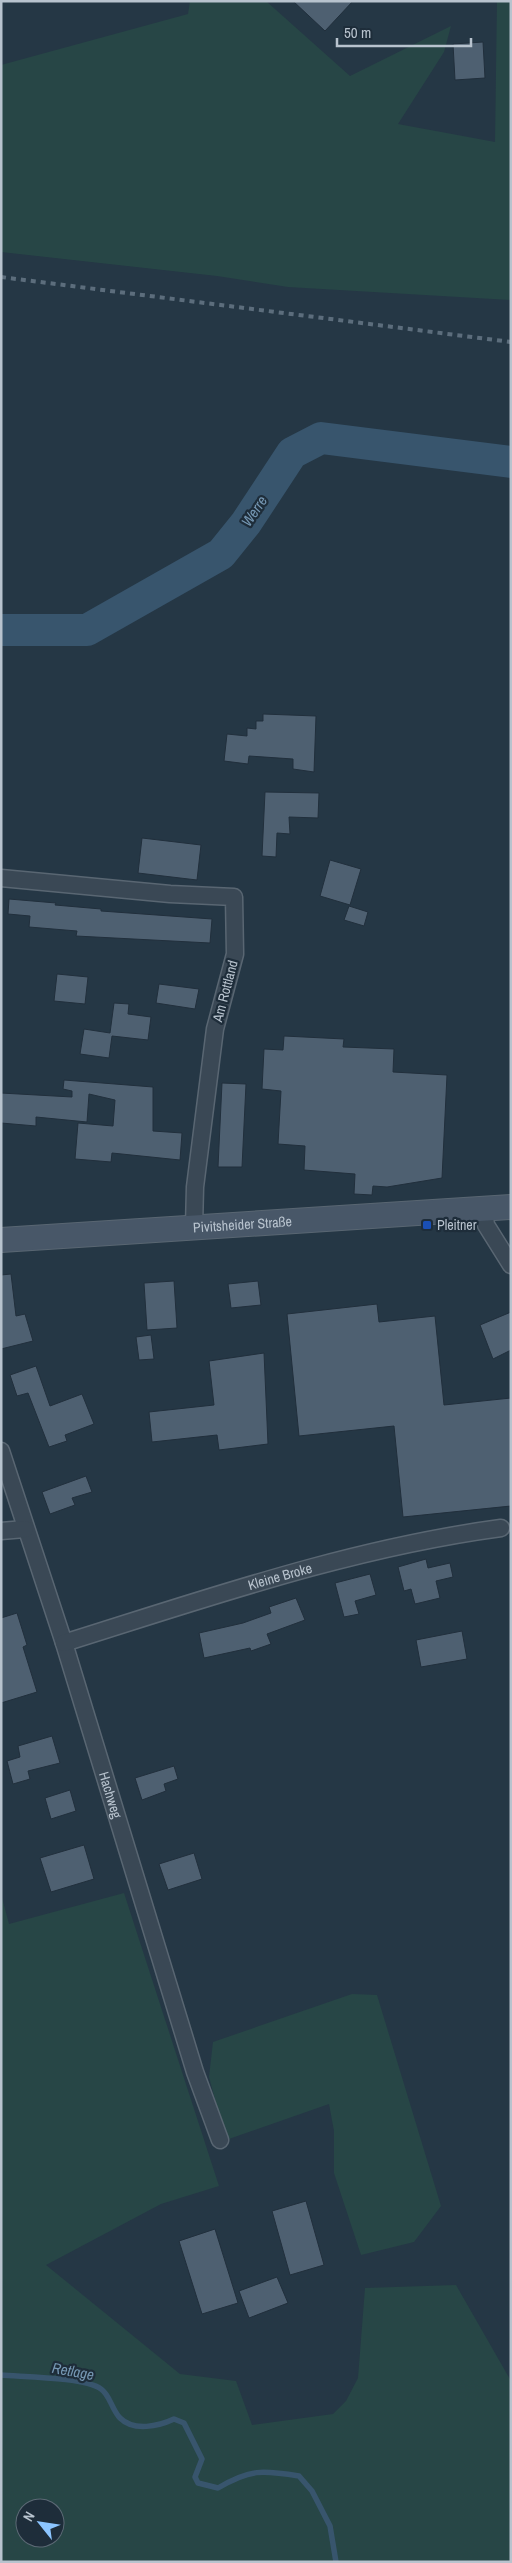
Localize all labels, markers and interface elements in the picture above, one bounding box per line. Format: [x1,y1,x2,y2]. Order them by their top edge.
scale bar [337,15,471,47]
text: 50 m [344,22,371,43]
water label: Werre [236,491,272,531]
street label: Am Rottland [208,958,242,1025]
street label: Pivitsheider Straße [192,1212,293,1237]
place label: Pleitner [437,1216,477,1234]
marker: Pleitner [421,1219,433,1231]
street label: Kleine Broke [246,1559,314,1594]
street label: Hachweg [95,1769,126,1821]
water label: Retlage [50,2357,96,2385]
north arrow [15,2498,65,2548]
text: N [19,2508,39,2525]

